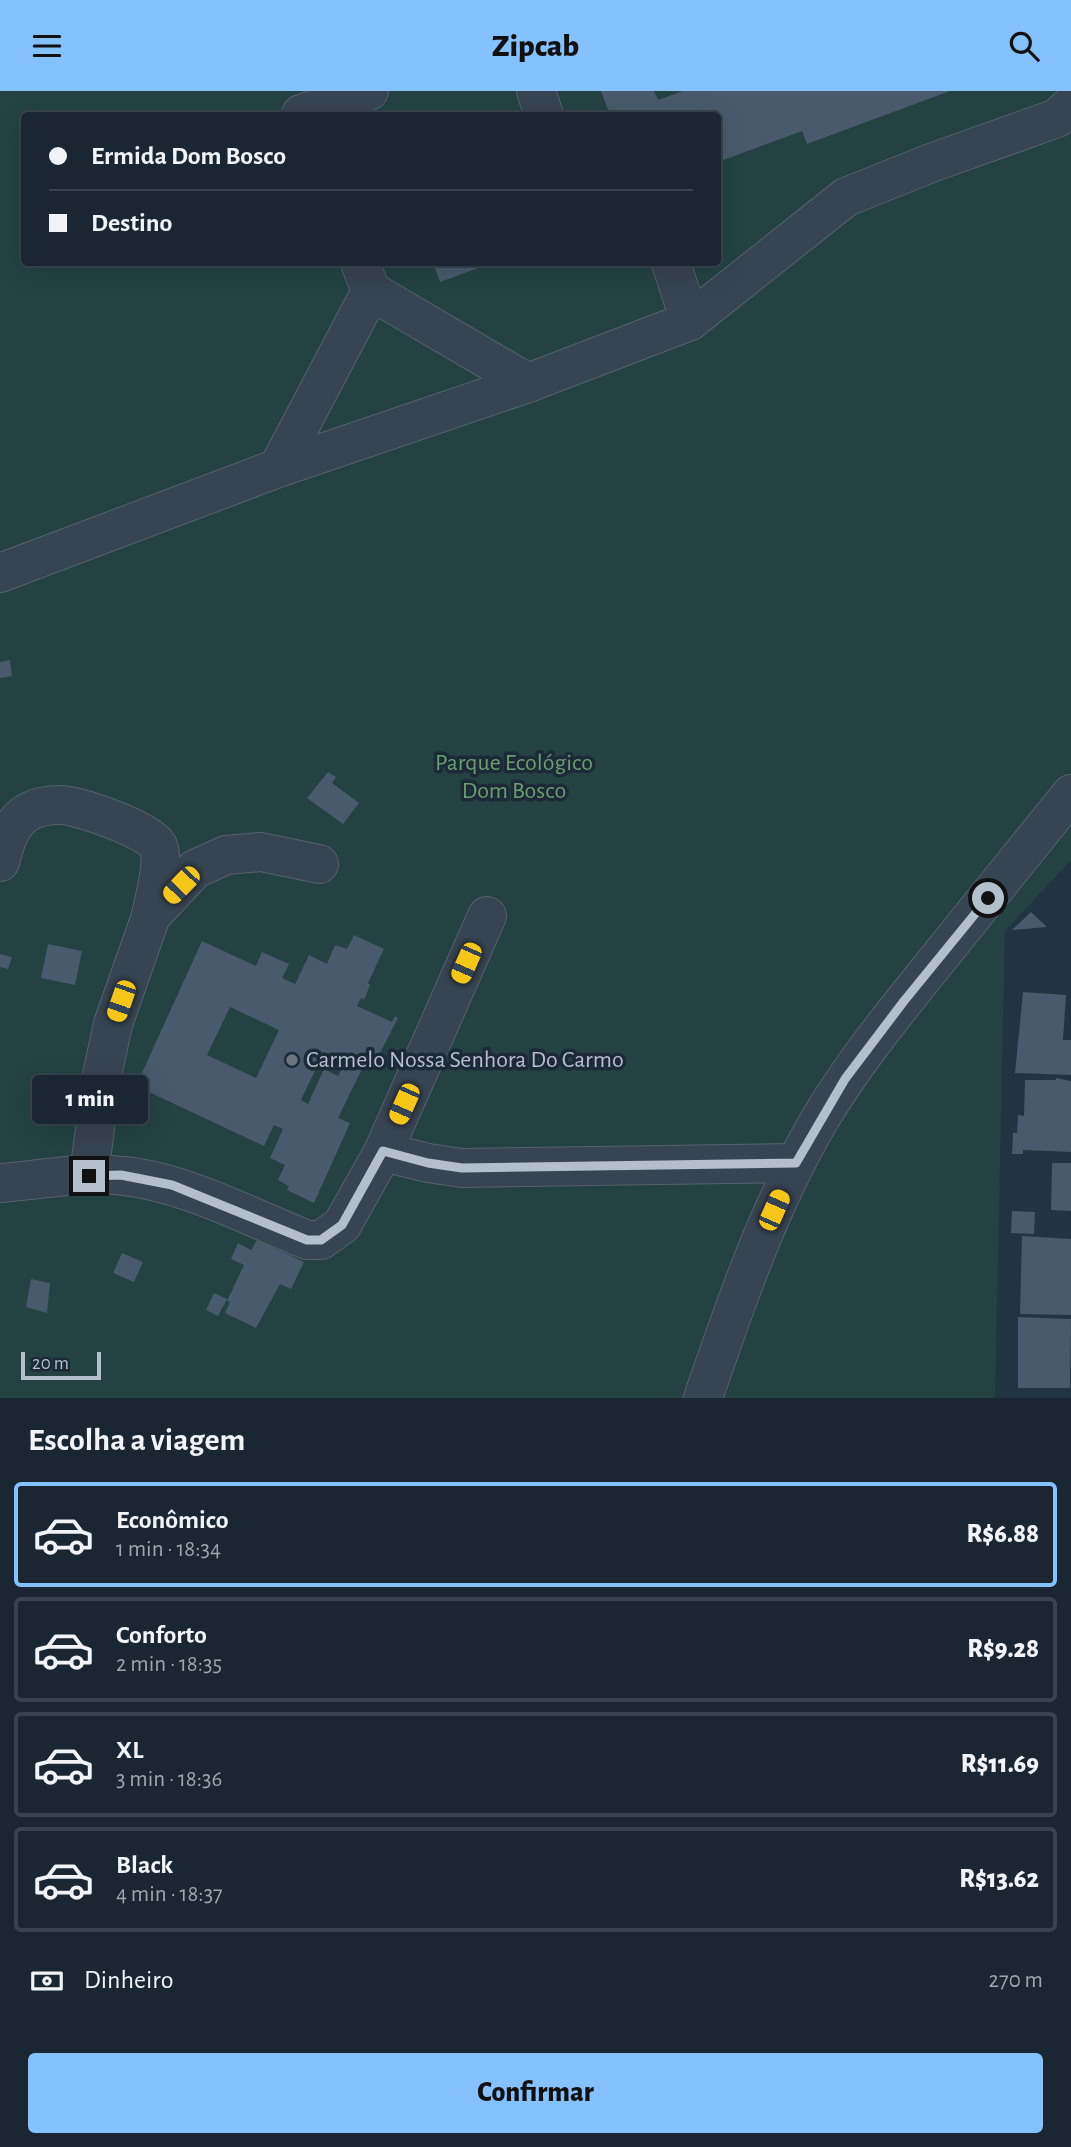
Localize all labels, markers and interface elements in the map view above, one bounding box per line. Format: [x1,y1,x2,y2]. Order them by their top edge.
icon: menu [28,27,66,65]
icon: search [1005,27,1043,65]
text: Zipcab [492,30,579,62]
text: Ermida Dom Bosco [91,143,286,169]
text: Destino [91,210,172,236]
park label: Parque Ecológico Dom Bosco [435,751,593,803]
car [159,863,204,907]
route start [972,882,1004,914]
car [448,940,485,986]
car [105,978,138,1024]
place label: Carmelo Nossa Senhora Do Carmo [306,1048,624,1072]
marker: Carmelo Nossa Senhora Do Carmo [284,1052,300,1068]
callout: 1 min [31,1075,147,1123]
car [386,1081,423,1127]
text: 1 min [66,1088,114,1111]
route end [73,1160,105,1192]
car [756,1187,793,1233]
scale bar [21,1349,102,1381]
text: 20 m [32,1354,69,1373]
text: Escolha a viagem [28,1424,245,1456]
icon: car [32,1503,95,1566]
text: Econômico [116,1507,229,1533]
text: R$6.88 [967,1521,1039,1547]
text: 1 min · 18:34 [116,1538,221,1561]
icon: car [32,1618,95,1681]
text: Conforto [116,1622,207,1648]
text: R$9.28 [967,1636,1039,1662]
text: 2 min · 18:35 [116,1653,222,1676]
icon: car [32,1733,95,1796]
text: XL [116,1737,143,1763]
text: R$11.69 [961,1751,1039,1777]
text: 3 min · 18:36 [116,1768,222,1791]
icon: car [32,1848,95,1911]
text: Black [116,1852,173,1878]
text: R$13.62 [959,1866,1039,1892]
text: 4 min · 18:37 [116,1883,223,1906]
icon: cash [28,1962,66,2000]
text: Dinheiro [84,1967,173,1993]
text: 270 m [989,1969,1043,1992]
button: Confirmar [28,2053,1043,2133]

